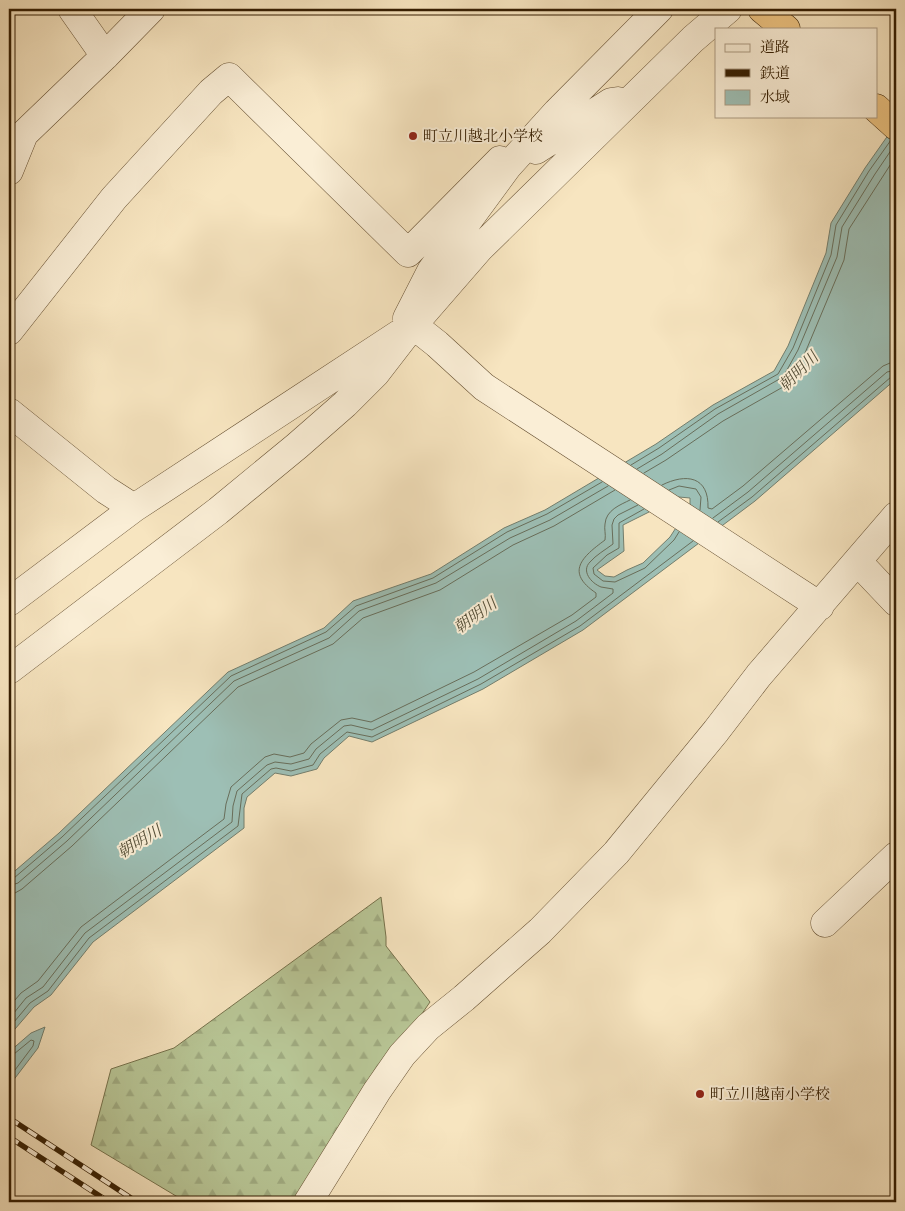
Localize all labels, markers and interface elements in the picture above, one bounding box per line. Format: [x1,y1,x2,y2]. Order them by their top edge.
legend [715,28,878,118]
text: 道路 [760,38,790,57]
text: 鉄道 [760,64,790,83]
text: 水域 [760,88,790,107]
place label: 町立川越北小学校 [423,127,543,146]
marker: 町立川越北小学校 [407,130,419,142]
water label: 朝明川 [775,347,825,396]
water label: 朝明川 [451,593,503,639]
water label: 朝明川 [114,821,167,864]
place label: 町立川越南小学校 [710,1085,830,1104]
marker: 町立川越南小学校 [694,1088,706,1100]

